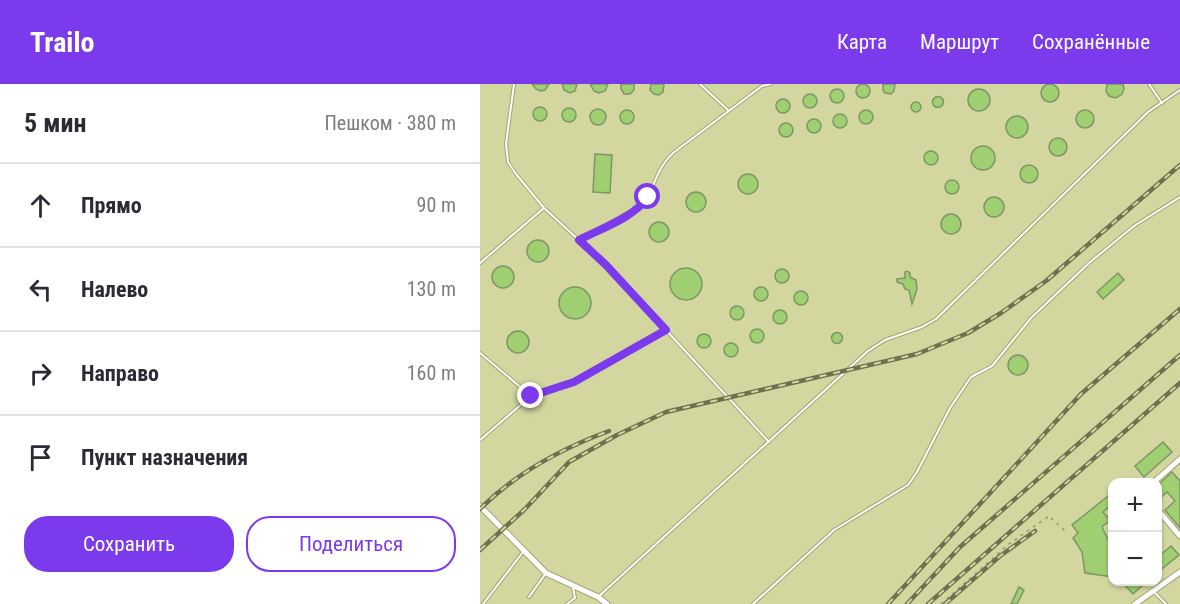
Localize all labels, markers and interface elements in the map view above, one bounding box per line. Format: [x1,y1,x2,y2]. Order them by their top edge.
text: Trailo [30,26,94,59]
text: Карта [837,30,887,54]
text: Маршрут [920,30,999,54]
text: Сохранённые [1032,30,1150,54]
text: 5 мин [24,108,86,138]
text: Пешком · 380 m [324,111,456,135]
route start [634,183,660,209]
icon: ahead [24,189,57,222]
text: Прямо [81,193,142,218]
text: 90 m [417,193,456,217]
icon: left [24,273,57,306]
text: Налево [81,277,148,302]
text: 130 m [407,277,456,301]
icon: right [24,357,57,390]
text: Направо [81,361,159,386]
text: 160 m [407,361,456,385]
route end [517,382,543,408]
icon: arrive [24,441,57,474]
text: Пункт назначения [81,445,248,470]
map controls [1108,478,1162,586]
button: + [1108,478,1162,532]
button: Сохранить [24,516,234,572]
button: Поделиться [246,516,456,572]
button: − [1108,532,1162,586]

